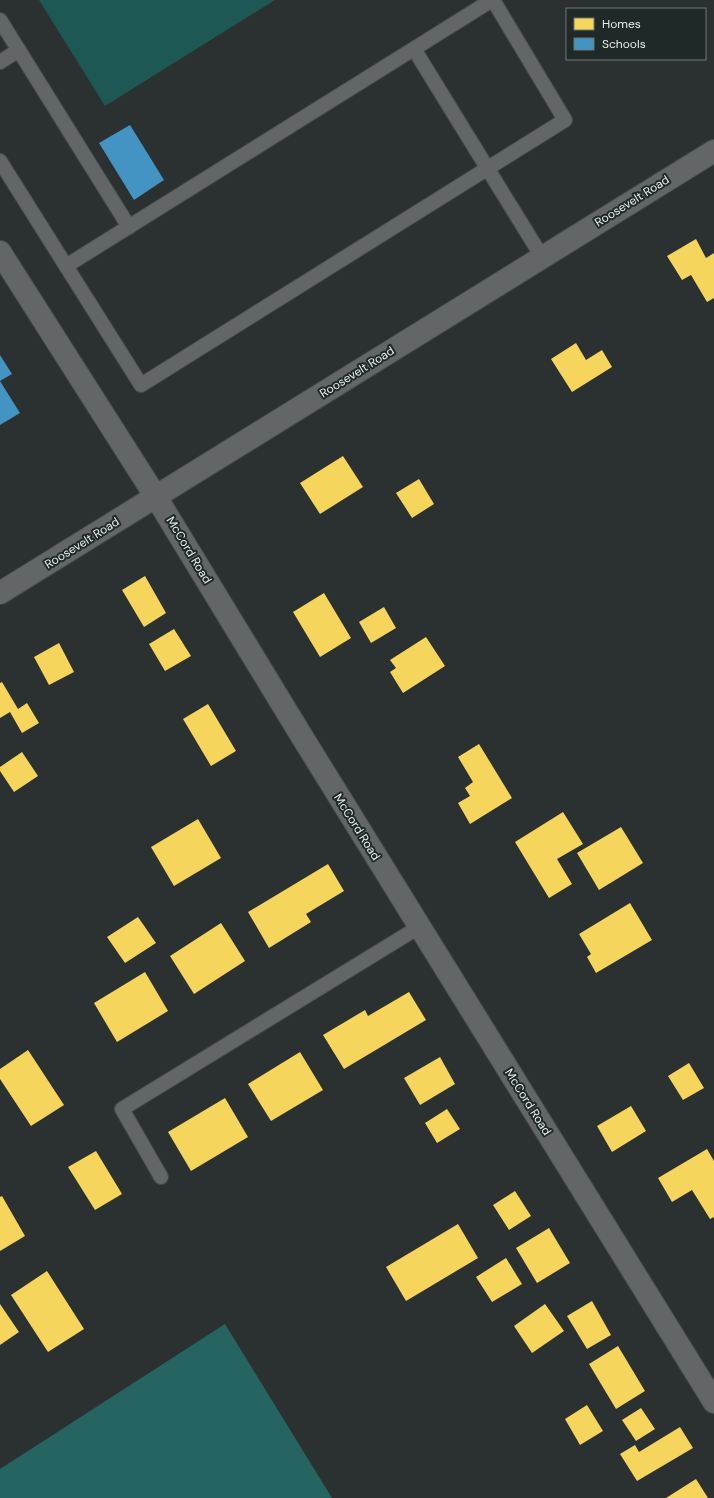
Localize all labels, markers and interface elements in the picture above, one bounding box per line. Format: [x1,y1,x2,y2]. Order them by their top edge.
legend [566,8,706,60]
text: Homes [602,16,641,32]
text: Schools [602,36,646,52]
street label: Roosevelt Road [592,172,672,230]
street label: Roosevelt Road [317,343,397,401]
street label: Roosevelt Road [42,514,122,572]
street label: McCord Road [163,514,215,586]
street label: McCord Road [330,791,384,863]
street label: McCord Road [501,1066,555,1138]

